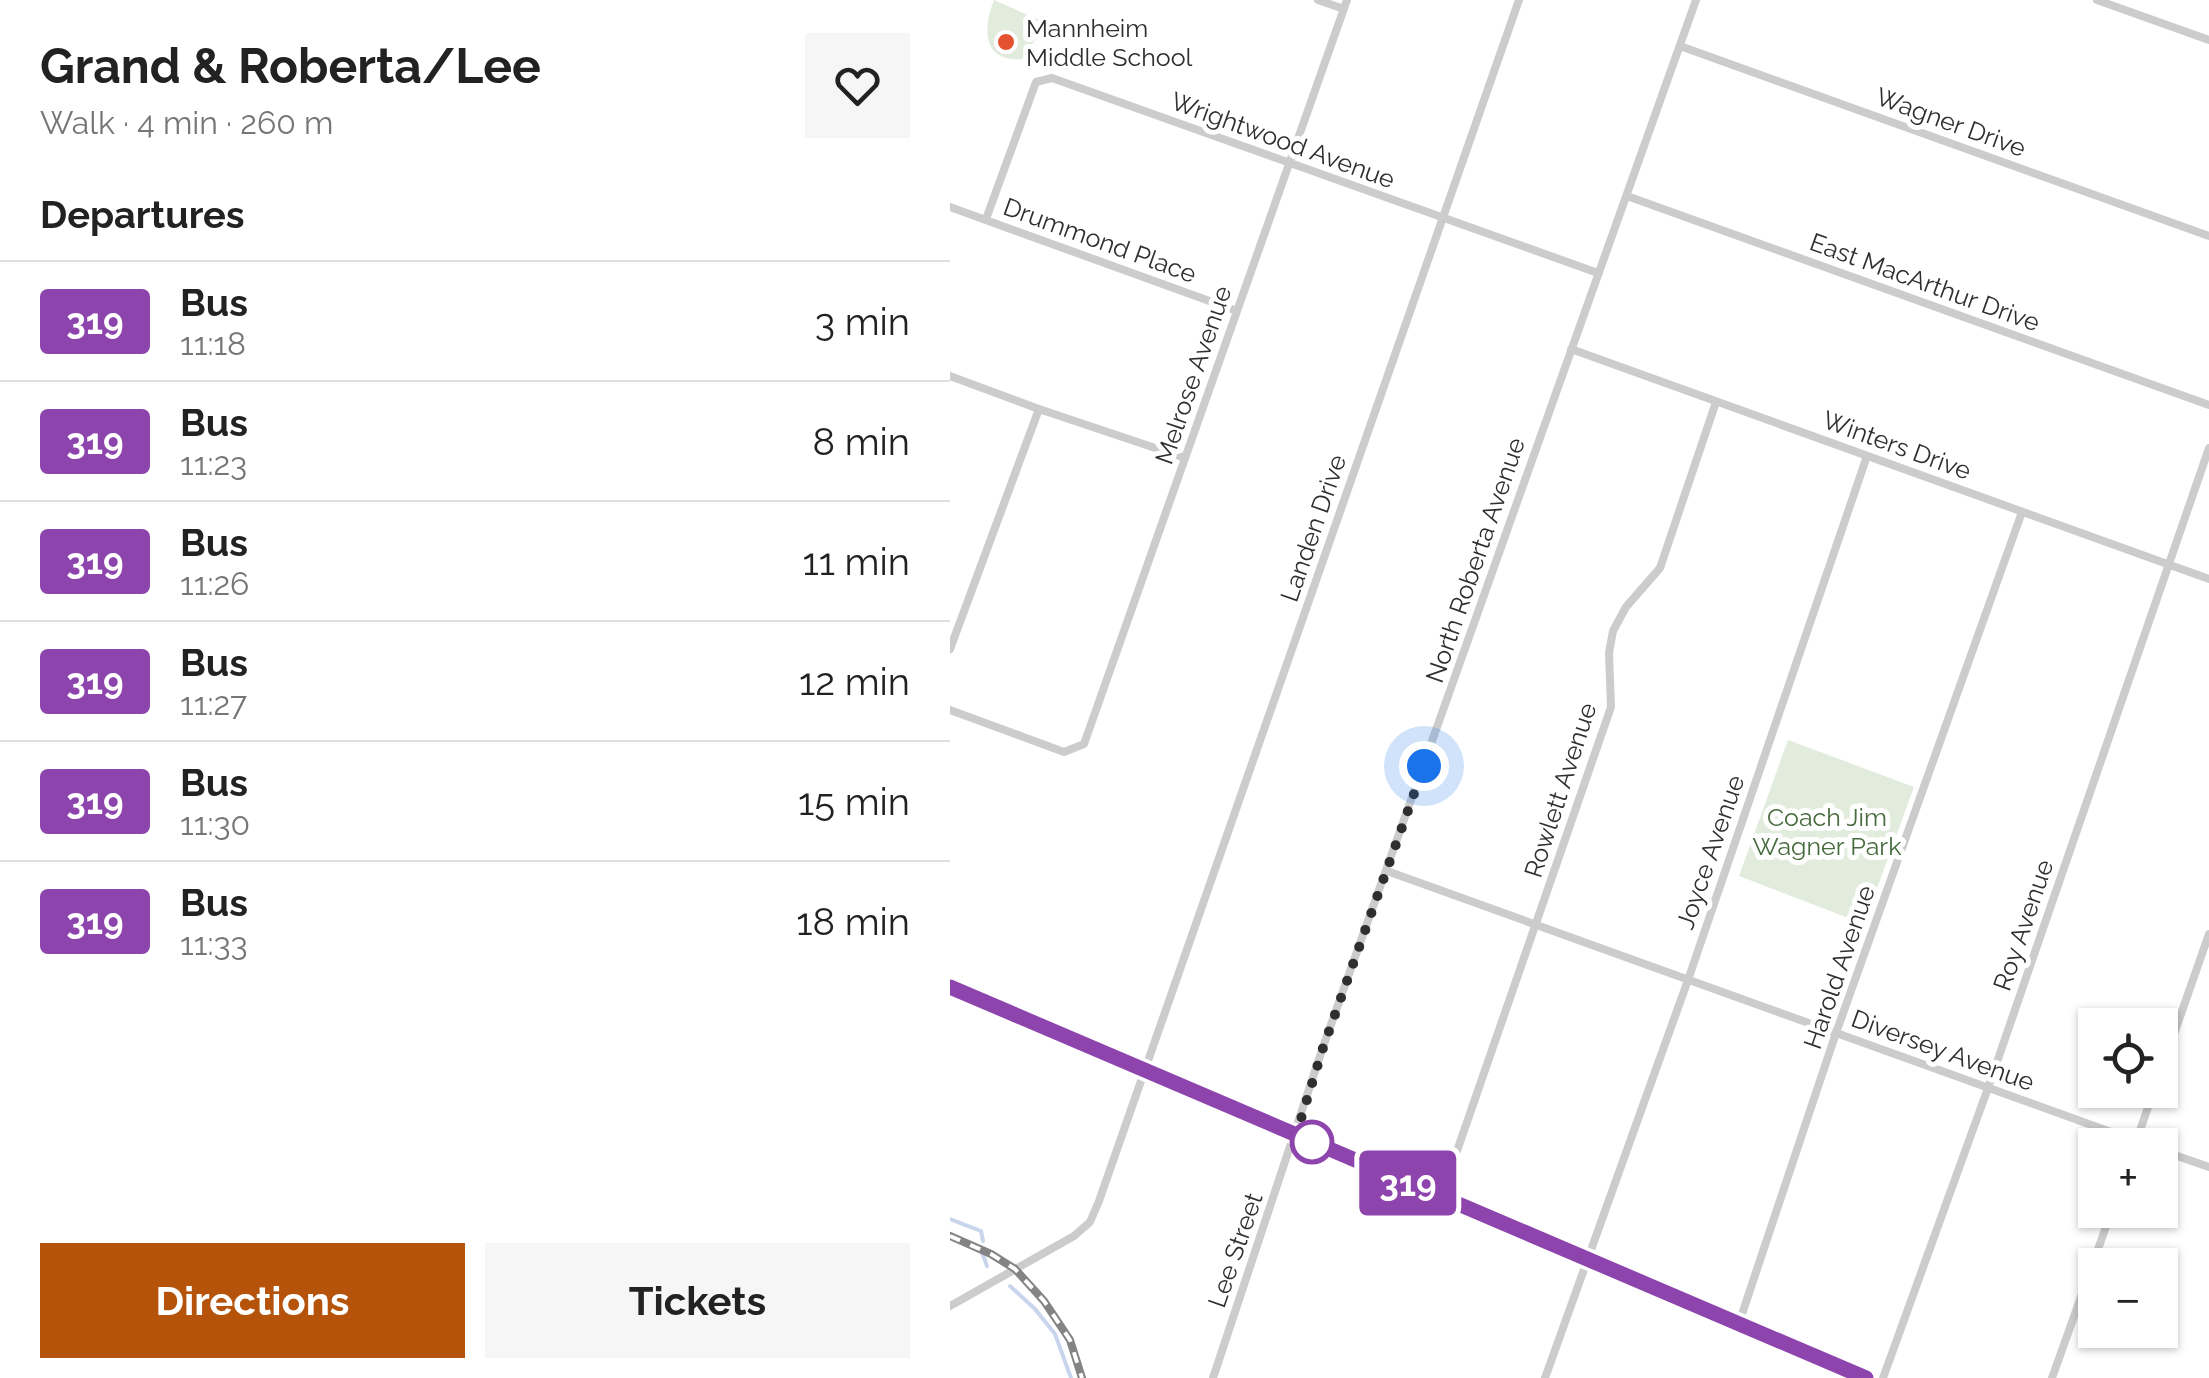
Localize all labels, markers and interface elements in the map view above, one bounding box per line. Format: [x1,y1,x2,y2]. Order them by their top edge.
place label: Mannheim Middle School [1026,13,1193,72]
marker: Mannheim Middle School [995,31,1017,53]
button: heart [805,33,910,138]
text: Grand & Roberta/Lee [40,38,541,94]
street label: Wagner Drive [1872,81,2030,163]
street label: Wrightwood Avenue [1167,86,1399,194]
text: Walk · 4 min · 260 m [40,104,333,141]
street label: Drummond Place [999,191,1201,289]
text: Departures [40,192,245,237]
street label: East MacArthur Drive [1806,226,2044,338]
text: Bus [180,280,248,325]
street label: Melrose Avenue [1148,282,1238,468]
text: 3 min [815,299,910,344]
text: 319 [66,301,124,342]
text: 11:18 [180,325,246,362]
text: Bus [180,400,248,445]
street label: Winters Drive [1819,404,1975,486]
text: 8 min [812,419,910,464]
text: 319 [66,421,124,462]
street label: North Roberta Avenue [1419,434,1531,686]
text: 11:23 [180,445,247,482]
street label: Landen Drive [1274,450,1352,606]
text: Bus [180,520,248,565]
text: 11 min [802,539,910,584]
text: 319 [66,541,124,582]
text: 11:26 [180,565,249,602]
text: Bus [180,640,248,685]
text: 12 min [799,659,910,704]
text: 319 [66,661,124,702]
text: 11:27 [180,685,247,722]
street label: Rowlett Avenue [1518,699,1602,881]
your location [1399,741,1449,791]
text: Bus [180,760,248,805]
street label: Joyce Avenue [1670,771,1750,933]
text: 15 min [798,779,910,824]
text: 319 [66,781,124,822]
park label: Coach Jim Wagner Park [1753,802,1902,861]
text: 11:30 [180,805,250,842]
street label: Roy Avenue [1987,856,2059,994]
text: Bus [180,880,248,925]
street label: Harold Avenue [1797,881,1881,1053]
text: 18 min [796,899,910,944]
text: 319 [66,901,124,942]
text: 11:33 [180,925,248,962]
street label: Diversey Avenue [1848,1003,2038,1097]
map controls [2078,1008,2178,1348]
button: locate [2078,1008,2178,1108]
unlabelled marker [1291,1121,1333,1163]
button: + [2078,1128,2178,1228]
line badge: 319 [1350,1150,1466,1216]
text: 319 [1379,1163,1437,1204]
street label: Lee Street [1201,1188,1269,1311]
button: Directions [40,1243,465,1358]
button: Tickets [485,1243,910,1358]
button: − [2078,1248,2178,1348]

